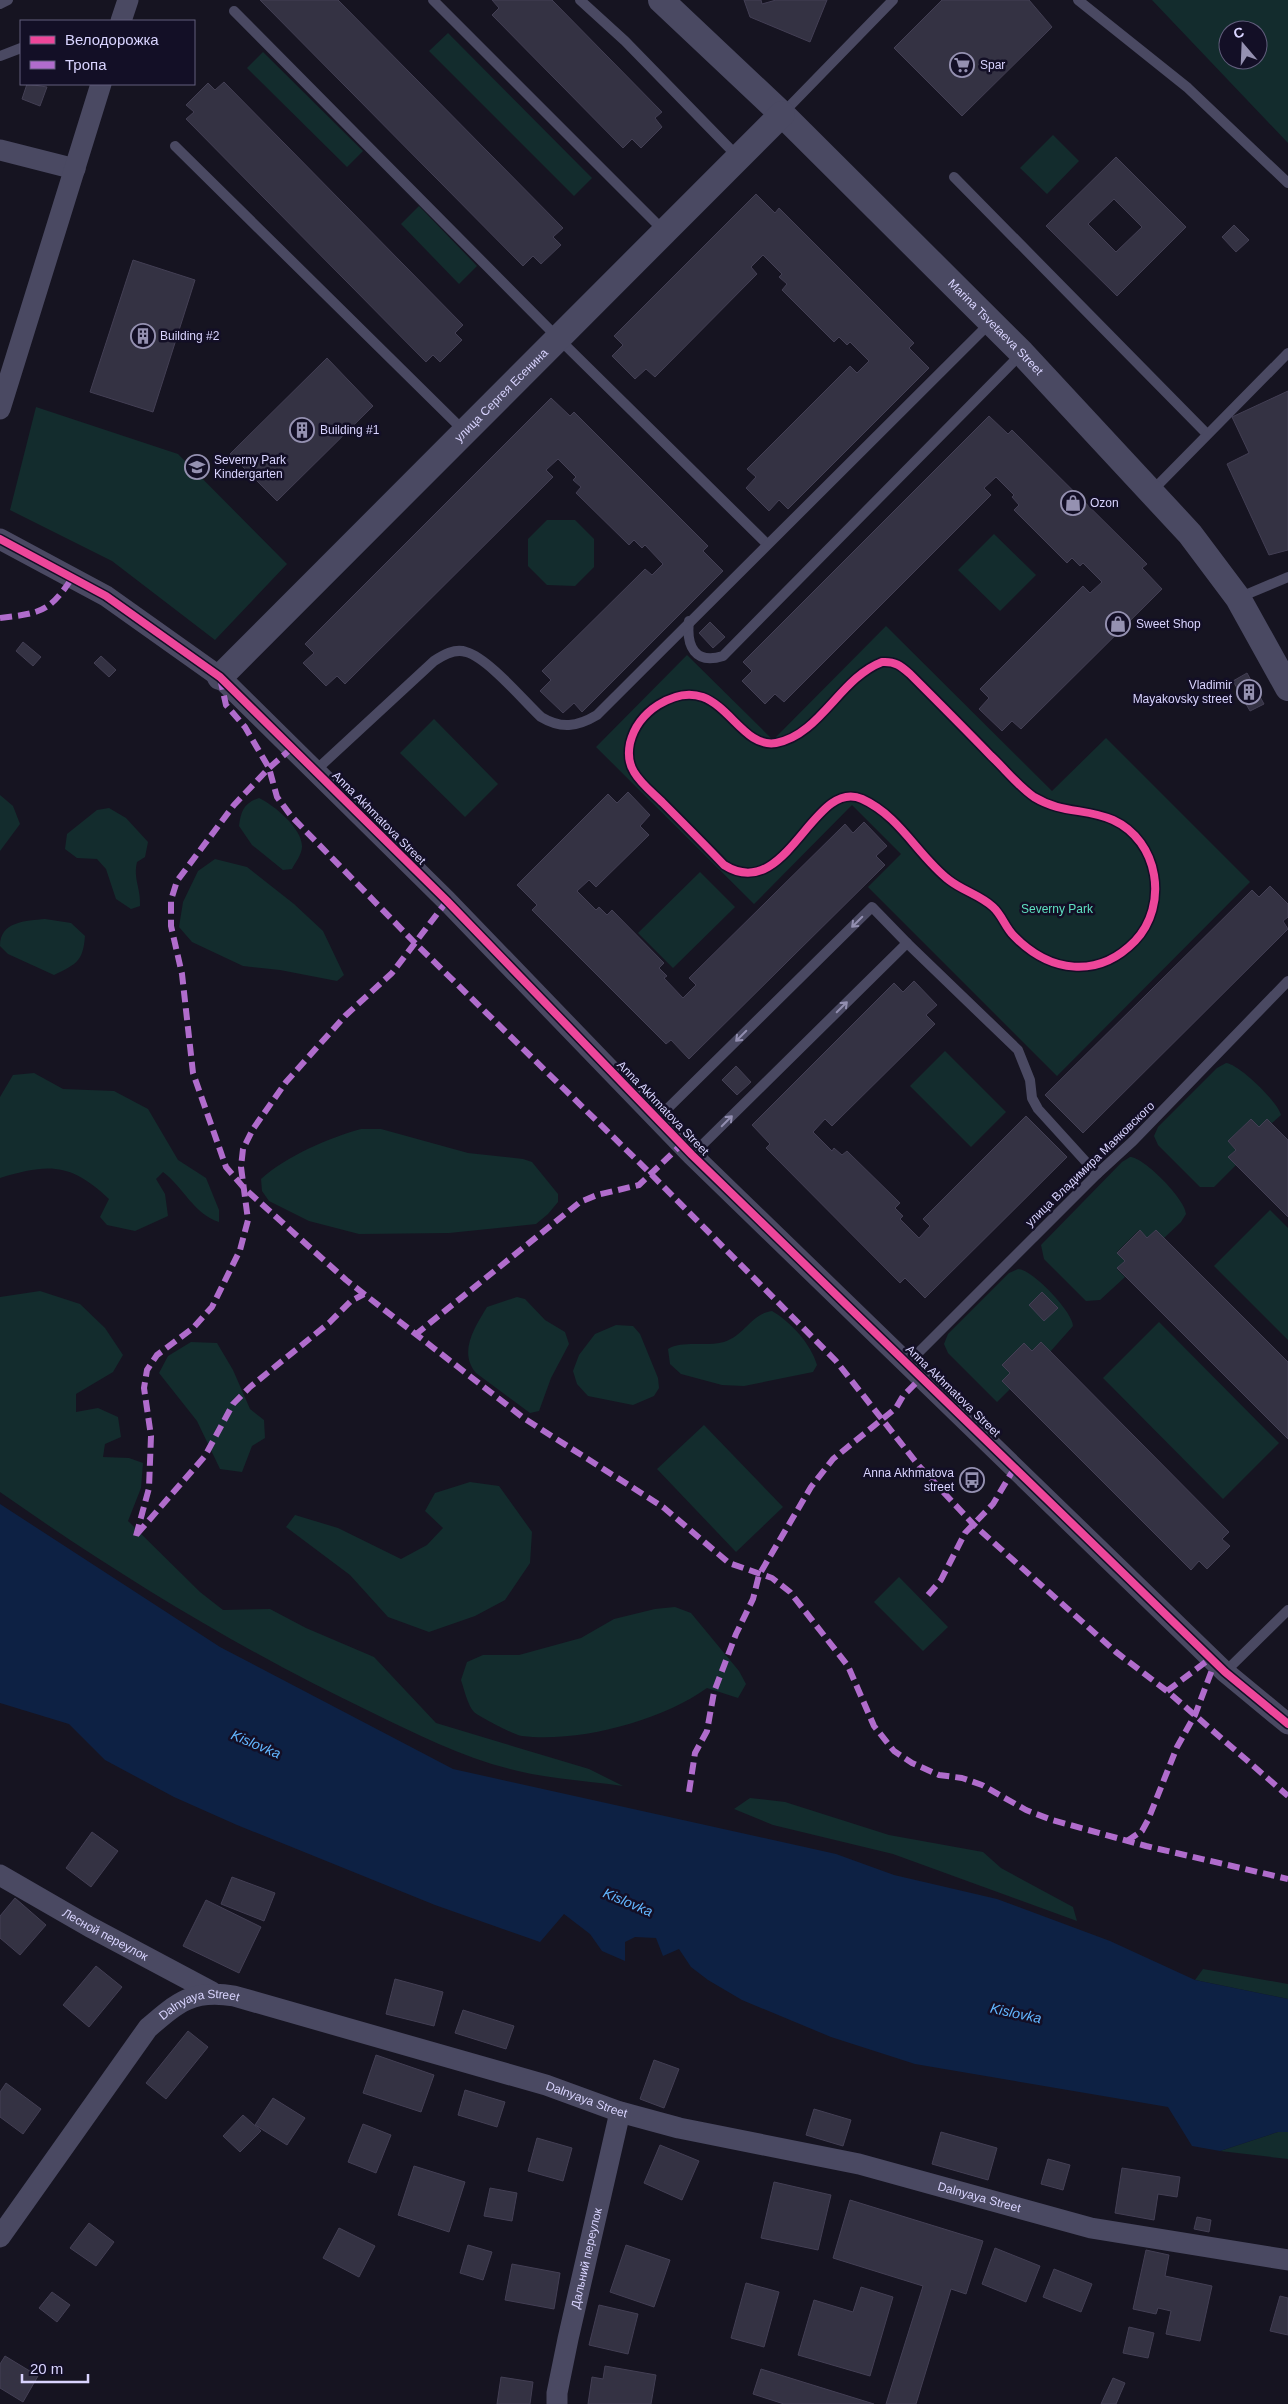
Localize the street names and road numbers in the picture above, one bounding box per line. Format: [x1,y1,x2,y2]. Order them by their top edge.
street label: Marina Tsvetaeva Street [945,276,1046,379]
street label: улица Сергея Есенина [452,345,551,445]
street label: Anna Akhmatova Street [329,768,429,868]
street label: Anna Akhmatova Street [614,1058,712,1159]
street label: улица Владимира Маяковского [1023,1098,1158,1229]
street label: Anna Akhmatova Street [903,1342,1004,1440]
street label: Лесной переулок [60,1906,151,1964]
street label: Dalnyaya Street [156,1987,242,2023]
street label: Dalnyaya Street [544,2079,629,2121]
street label: Dalnyaya Street [936,2179,1023,2215]
street label: Дальний переулок [568,2206,605,2310]

